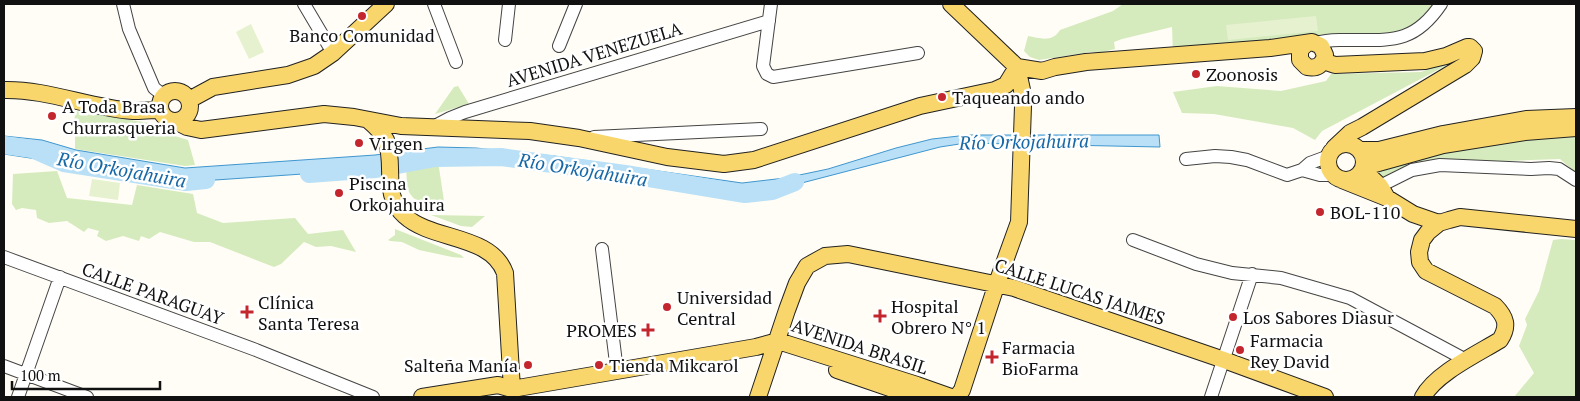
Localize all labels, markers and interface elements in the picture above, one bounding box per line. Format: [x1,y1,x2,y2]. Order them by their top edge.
marker: Banco Comunidad [356,10,368,22]
street label: AVENIDA VENEZUELA [503,16,685,92]
place label: Banco Comunidad [289,23,435,47]
place label: Zoonosis [1206,62,1278,86]
marker: Zoonosis [1190,68,1202,80]
place label: Taqueando ando [952,85,1085,109]
marker: Taqueando ando [936,91,948,103]
place label: A Toda Brasa Churrasqueria [62,94,176,139]
marker: A Toda Brasa Churrasqueria [46,110,58,122]
water label: Río Orkojahuira [958,127,1089,155]
place label: Virgen [369,131,423,155]
marker: Virgen [353,137,365,149]
water label: Río Orkojahuira [55,145,188,193]
water label: Río Orkojahuira [516,146,649,192]
place label: Piscina Orkojahuira [349,171,445,216]
marker: Piscina Orkojahuira [333,187,345,199]
place label: BOL-110 [1330,200,1400,224]
marker: BOL-110 [1314,206,1326,218]
street label: CALLE LUCAS JAIMES [992,252,1168,330]
street label: CALLE PARAGUAY [79,256,228,330]
place label: Universidad Central [677,285,772,330]
place label: Clínica Santa Teresa [258,290,359,335]
place label: Hospital Obrero N° 1 [891,294,986,339]
marker: Universidad Central [661,301,673,313]
marker: Clínica Santa Teresa [240,305,254,319]
place label: Los Sabores Diasur [1243,305,1394,329]
marker: Hospital Obrero N° 1 [873,309,887,323]
marker: Los Sabores Diasur [1227,311,1239,323]
street label: AVENIDA BRASIL [789,313,931,379]
place label: PROMES [566,318,637,342]
marker: PROMES [641,323,655,337]
place label: Farmacia Rey David [1250,328,1330,373]
place label: Farmacia BioFarma [1002,335,1079,380]
marker: Farmacia Rey David [1234,344,1246,356]
marker: Farmacia BioFarma [986,351,998,363]
place label: Salteña Manía [404,353,518,377]
place label: Tienda Mikcarol [609,353,739,377]
scale bar [12,358,160,390]
marker: Salteña Manía [522,359,534,371]
marker: Tienda Mikcarol [593,359,605,371]
text: 100 m [20,365,61,385]

